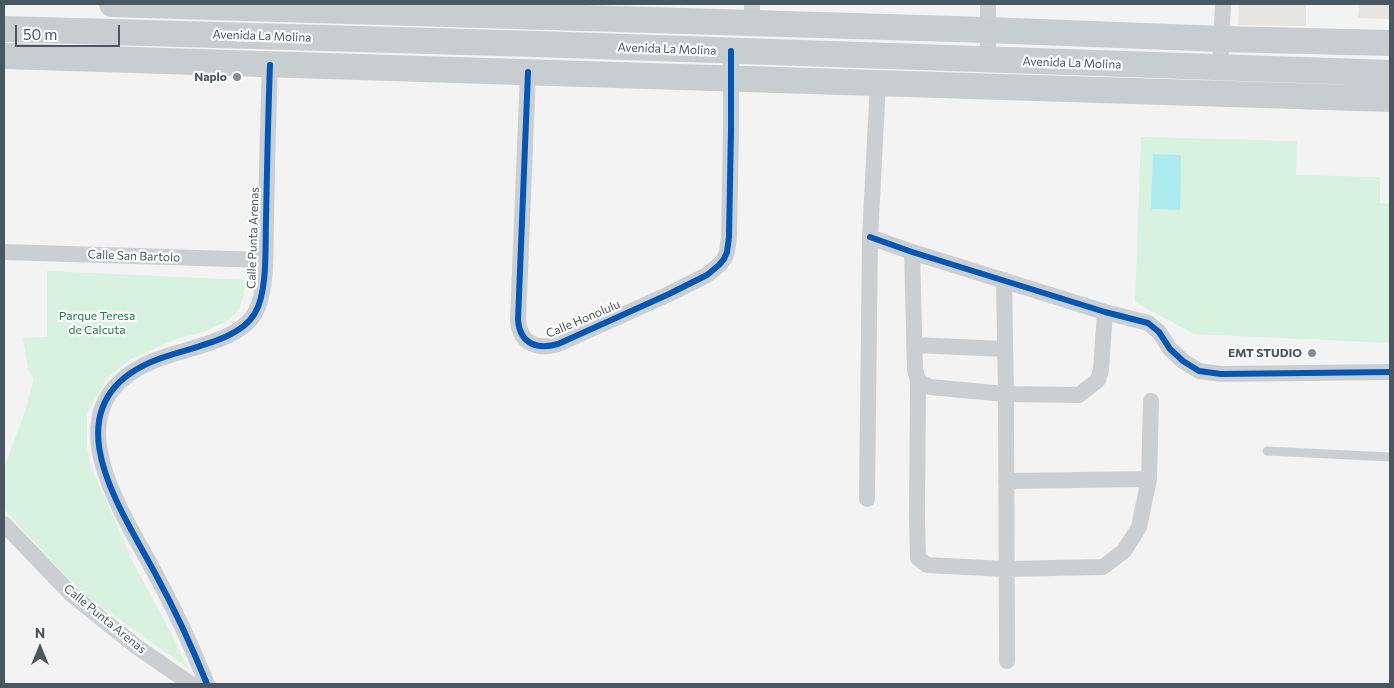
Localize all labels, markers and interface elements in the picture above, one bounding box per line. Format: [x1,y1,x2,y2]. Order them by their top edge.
scale bar [18,15,122,47]
text: 50 m [23,25,57,43]
street label: Avenida La Molina [212,27,312,45]
street label: Avenida La Molina [617,40,717,58]
street label: Avenida La Molina [1022,54,1122,72]
place label: Naplo [194,70,227,84]
marker: Naplo [231,71,243,83]
street label: Calle Punta Arenas [244,187,262,289]
street label: Calle San Bartolo [87,247,181,265]
street label: Calle Honolulu [544,297,622,341]
park label: Parque Teresa de Calcuta [59,309,135,337]
place label: EMT STUDIO [1228,346,1302,360]
marker: EMT STUDIO [1306,347,1318,359]
street label: Calle Punta Arenas [61,581,149,657]
north arrow [15,623,65,673]
text: N [35,624,45,641]

